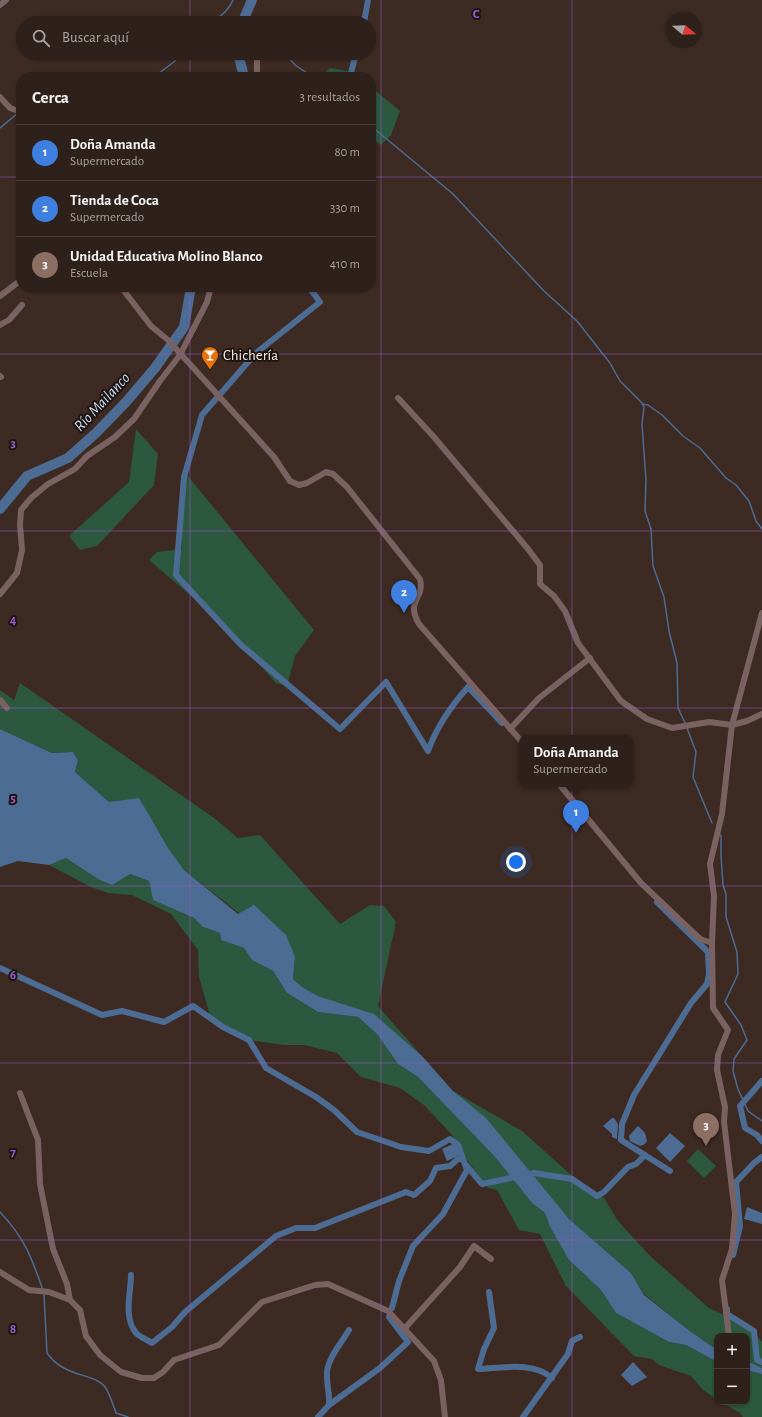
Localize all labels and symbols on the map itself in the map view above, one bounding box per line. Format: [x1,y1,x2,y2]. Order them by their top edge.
text: C [473,8,480,21]
north arrow [666,12,702,48]
bar icon: Chichería [200,345,220,370]
place label: Chichería [223,348,278,363]
water label: Río Mailanco [71,369,133,434]
text: 3 [10,437,16,450]
pin: 2 [391,580,417,613]
text: 4 [10,614,17,627]
text: 5 [10,792,16,805]
pin: 1 [563,800,589,833]
your location [506,852,526,872]
text: 6 [10,969,16,982]
pin: 3 [693,1113,719,1146]
text: 7 [10,1146,16,1159]
text: 8 [10,1323,16,1336]

